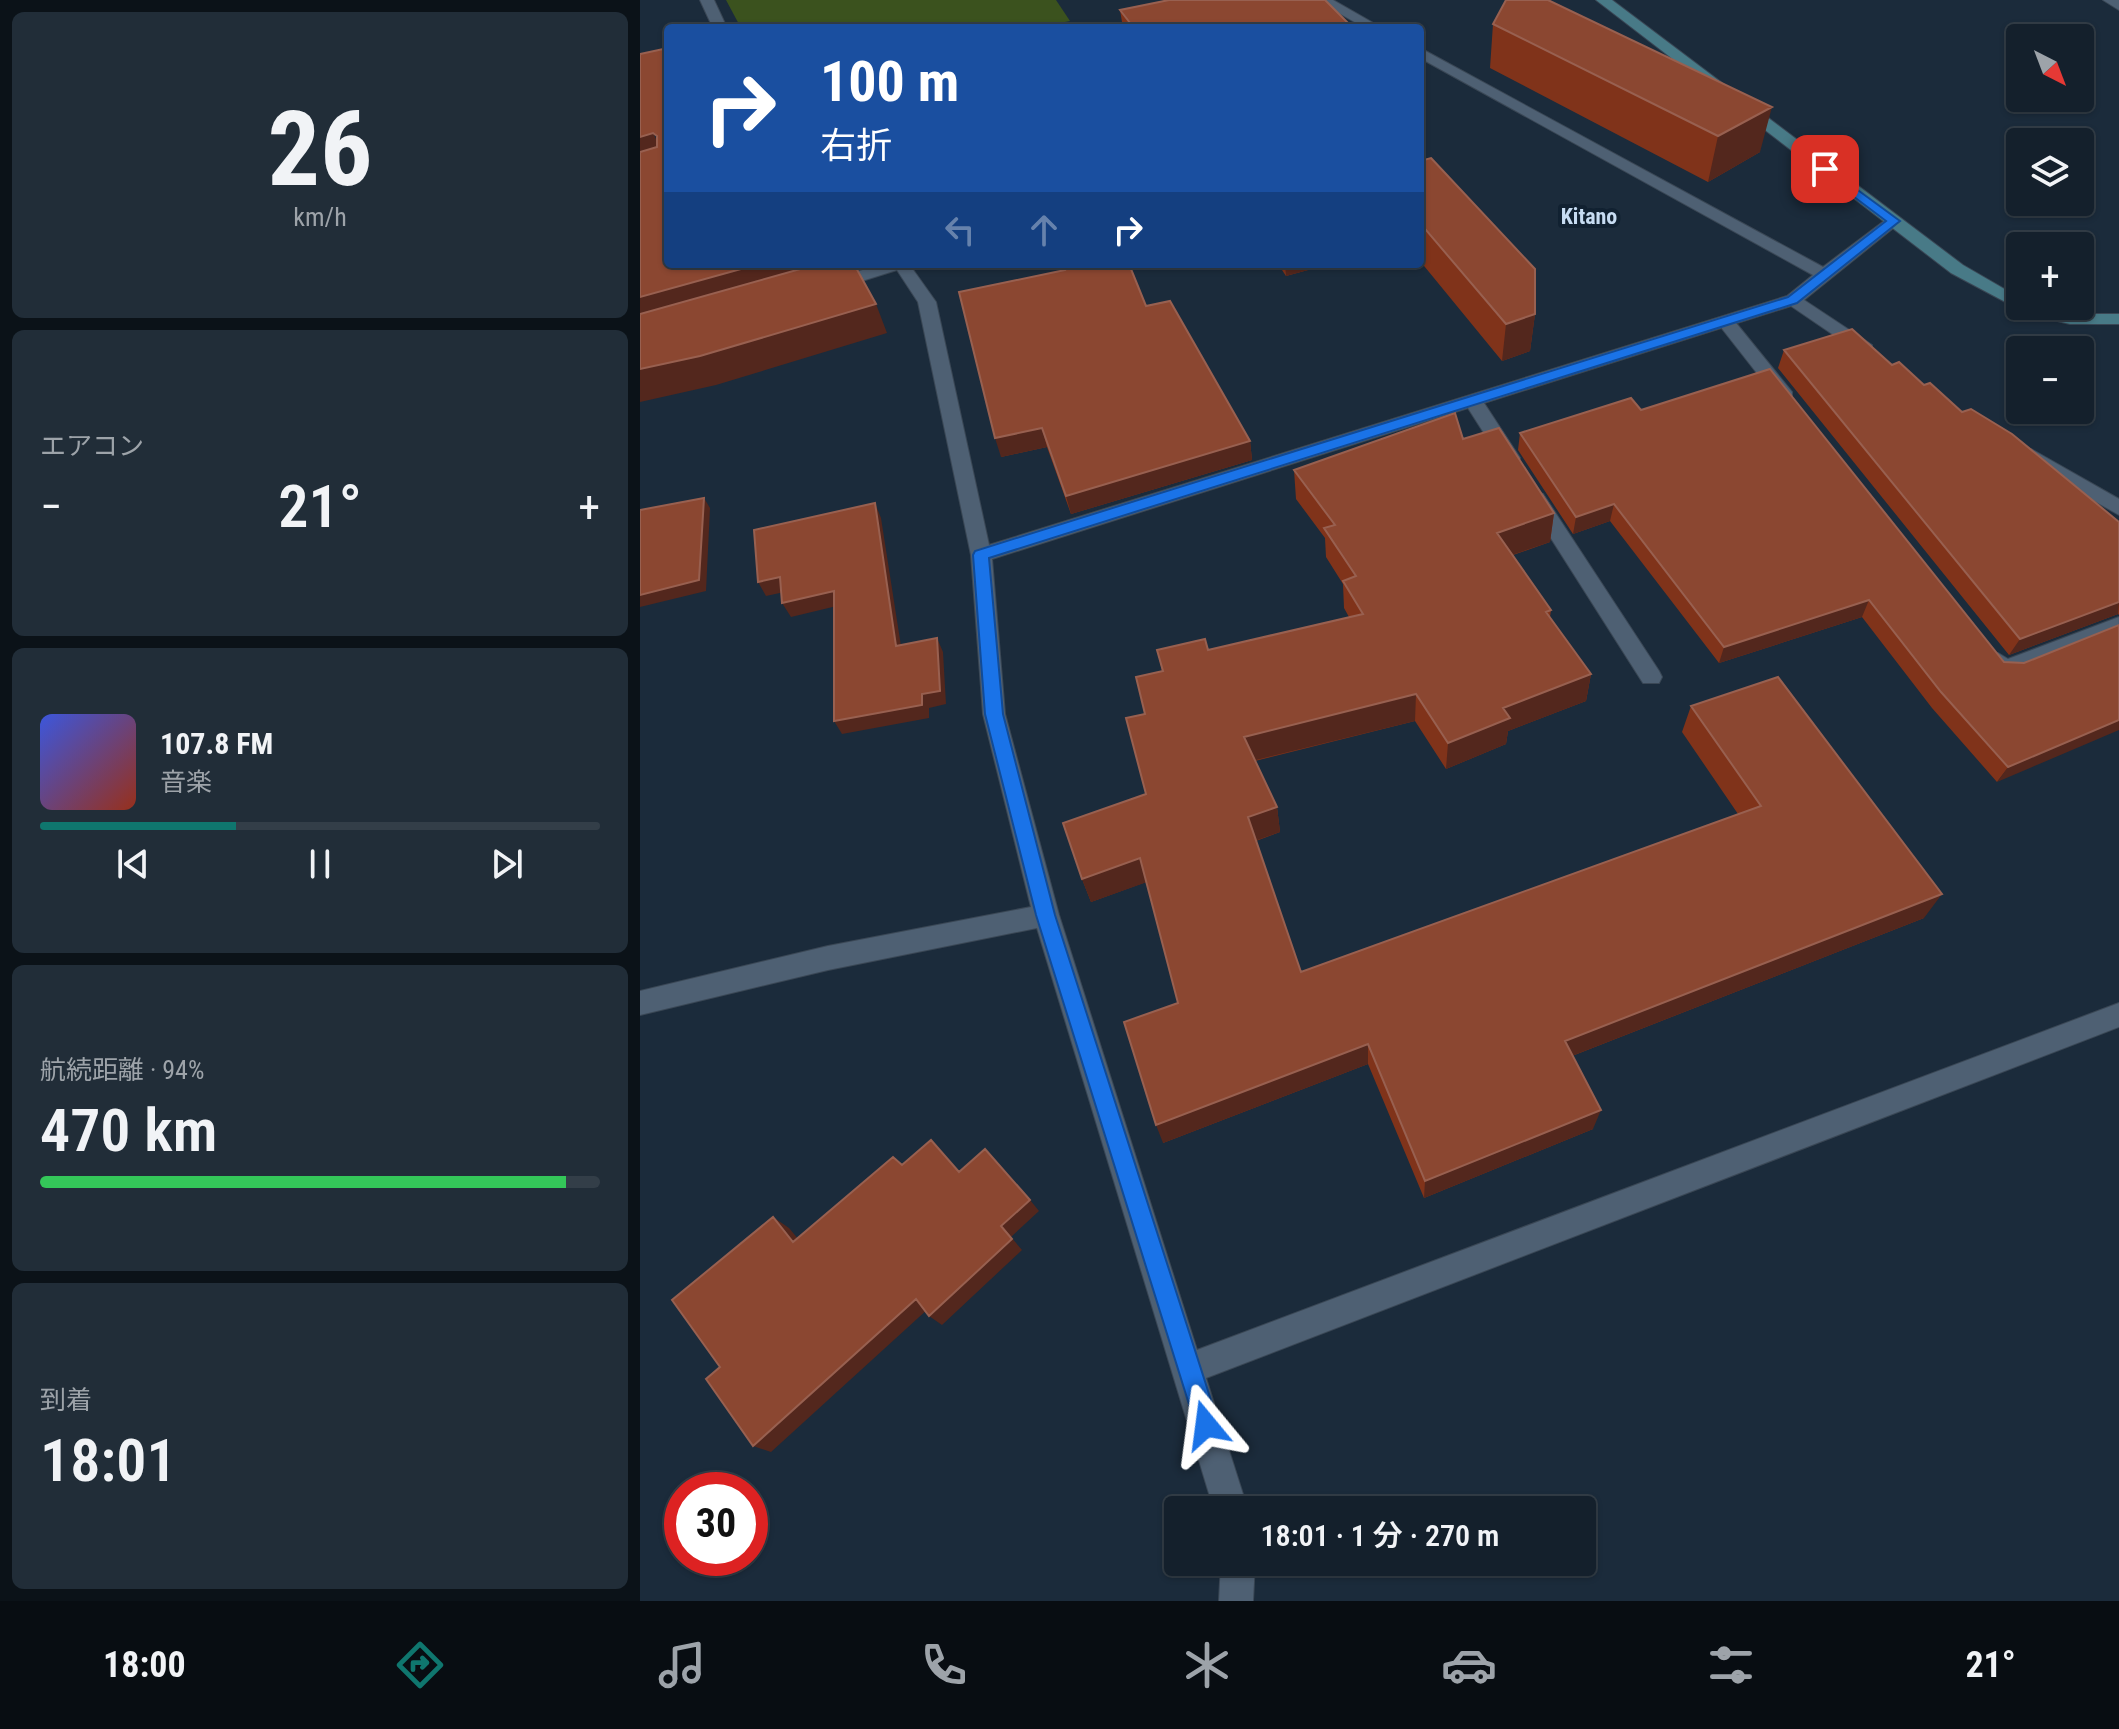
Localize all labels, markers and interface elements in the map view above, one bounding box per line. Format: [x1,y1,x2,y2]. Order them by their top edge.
north arrow [2006,24,2094,112]
map controls [2006,24,2094,424]
text: 100 m [820,49,959,115]
icon: right [688,56,792,160]
text: 26 [267,89,373,210]
text: 右折 [820,125,892,167]
button: layers [2006,128,2094,216]
pin [1791,135,1859,203]
icon: arrive [1803,147,1847,191]
text: km/h [293,202,347,232]
district label: Kitano [1561,204,1617,229]
icon: left [938,208,982,252]
icon: ahead [1022,208,1066,252]
icon: right [1106,208,1150,252]
button: + [2006,232,2094,320]
button: − [2006,336,2094,424]
text: エアコン [40,431,144,461]
text: 21° [278,471,362,542]
text: − [40,481,62,533]
text: + [578,481,600,533]
text: 107.8 FM [160,726,273,761]
text: 音楽 [160,767,212,797]
icon: previous [111,842,155,886]
icon: pause [298,842,342,886]
icon: next [485,842,529,886]
text: 航続距離 · 94% [40,1055,204,1085]
text: 470 km [40,1095,217,1166]
position arrow [1164,1383,1248,1467]
text: 到着 [40,1385,92,1415]
text: 18:01 [40,1425,177,1496]
speed limit sign: 30 [664,1472,768,1576]
text: 18:01 · 1 分 · 270 m [1261,1518,1499,1553]
icon: directions [392,1637,448,1693]
icon: music [654,1637,710,1693]
icon: phone [916,1637,972,1693]
icon: climate [1179,1637,1235,1693]
icon: car [1441,1637,1497,1693]
icon: filters [1703,1637,1759,1693]
text: 18:00 [103,1644,186,1686]
text: 21° [1965,1644,2016,1686]

